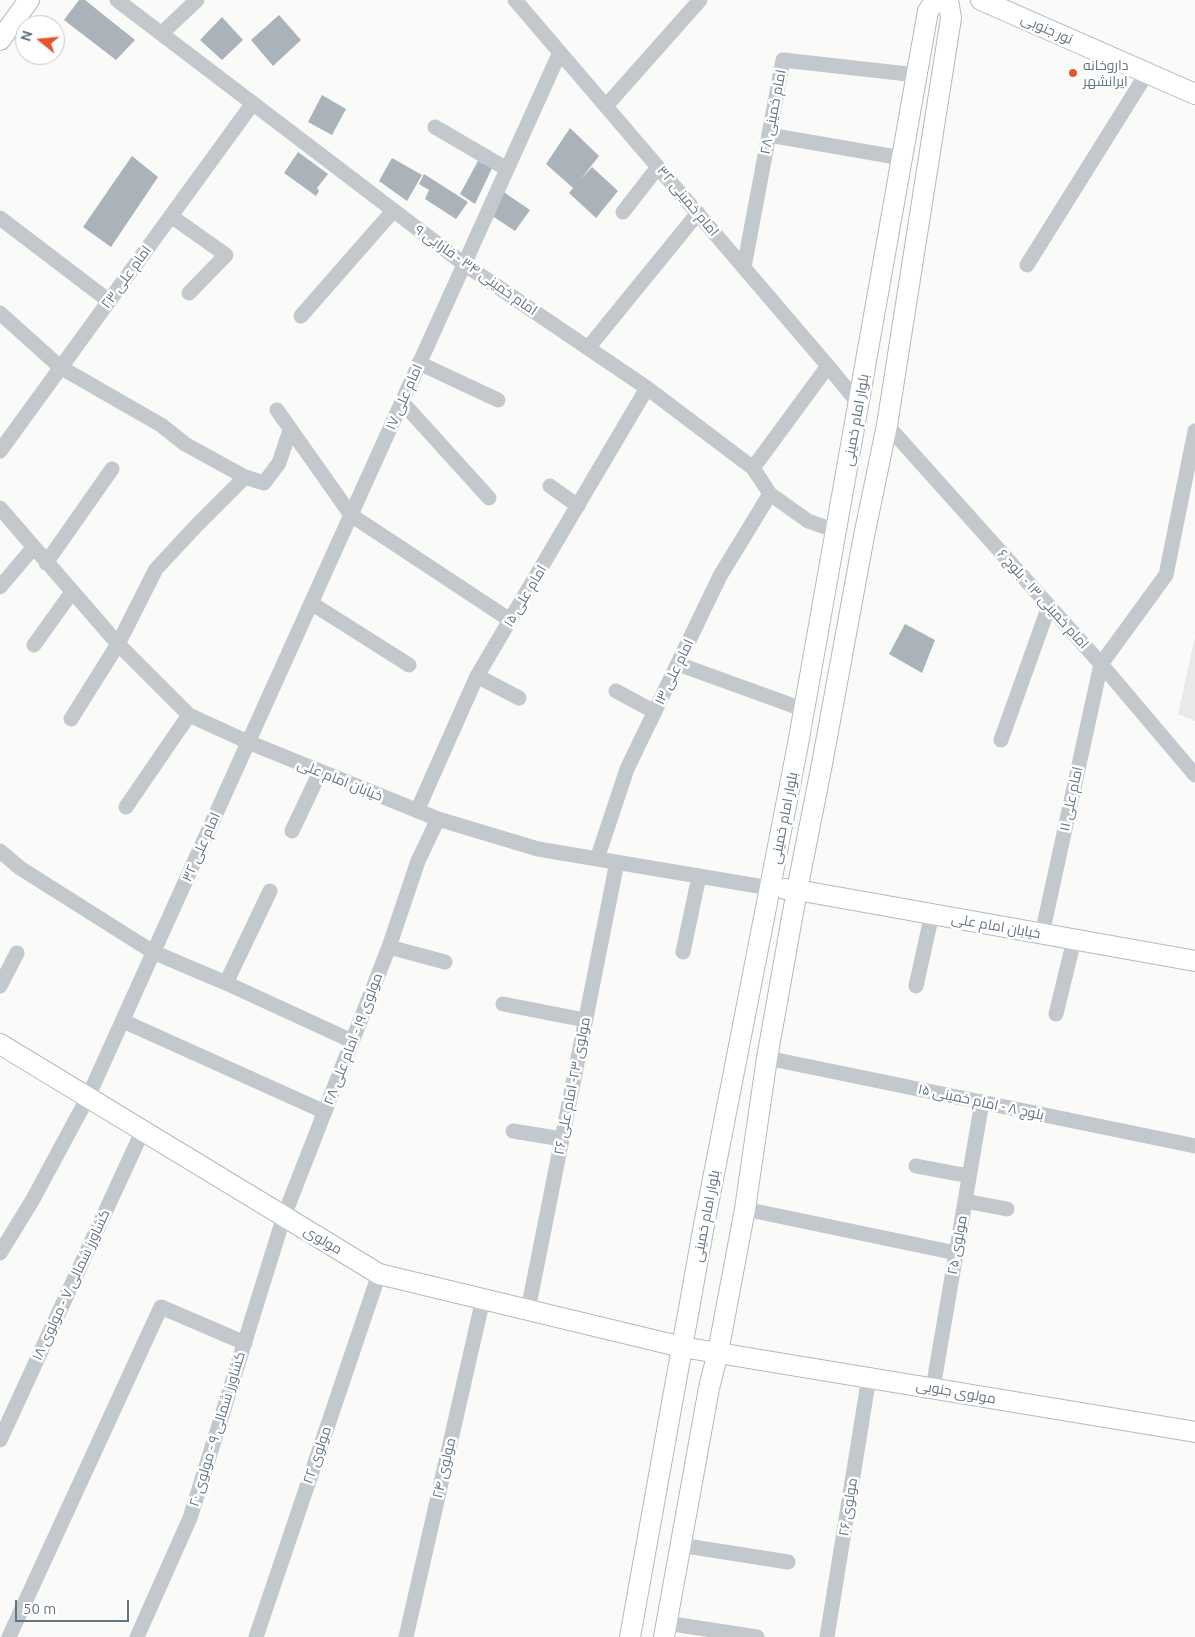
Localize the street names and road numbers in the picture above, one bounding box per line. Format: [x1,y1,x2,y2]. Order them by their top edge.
street label: نور جنوبی [1019,10,1075,48]
street label: امام خمینی ۲۸ [757,68,789,156]
street label: امام خمینی ۳۲ [654,162,722,240]
street label: امام خمینی ۳۴ - فارابی ۹ [411,221,541,319]
street label: امام علی ۲۳ [97,242,155,312]
street label: امام علی ۱۷ [382,362,426,432]
street label: بلوار امام خمینی [840,373,872,467]
street label: امام خمینی ۱۳ - بلوچ ۶ [994,546,1092,652]
street label: امام علی ۱۵ [500,562,550,630]
street label: امام علی ۱۳ [651,636,697,708]
street label: خیابان امام علی [295,755,385,805]
street label: امام علی ۱۱ [1056,765,1086,833]
street label: بلوار امام خمینی [767,771,801,865]
street label: امام علی ۳۲ [178,810,224,884]
street label: خیابان امام علی [950,910,1042,942]
street label: مولوی ۱۹ - امام علی ۲۸ [320,971,386,1107]
street label: مولوی ۲۳- امام علی ۲۶ [550,1016,594,1156]
street label: بلوچ ۸ - امام خمینی ۱۵ [916,1080,1046,1124]
street label: بلوار امام خمینی [689,1169,723,1263]
street label: کشاورز شمالی ۷ - مولوی ۱۸ [29,1207,113,1363]
street label: مولوی ۲۵ [944,1214,970,1276]
street label: مولوی [301,1222,345,1258]
street label: کشاورز شمالی ۹ - مولوی ۲۰ [185,1350,249,1508]
street label: مولوی جنوبی [915,1377,997,1407]
street label: مولوی ۲۲ [299,1424,335,1486]
street label: مولوی ۲۴ [429,1436,459,1500]
street label: مولوی ۲۶ [835,1477,861,1537]

